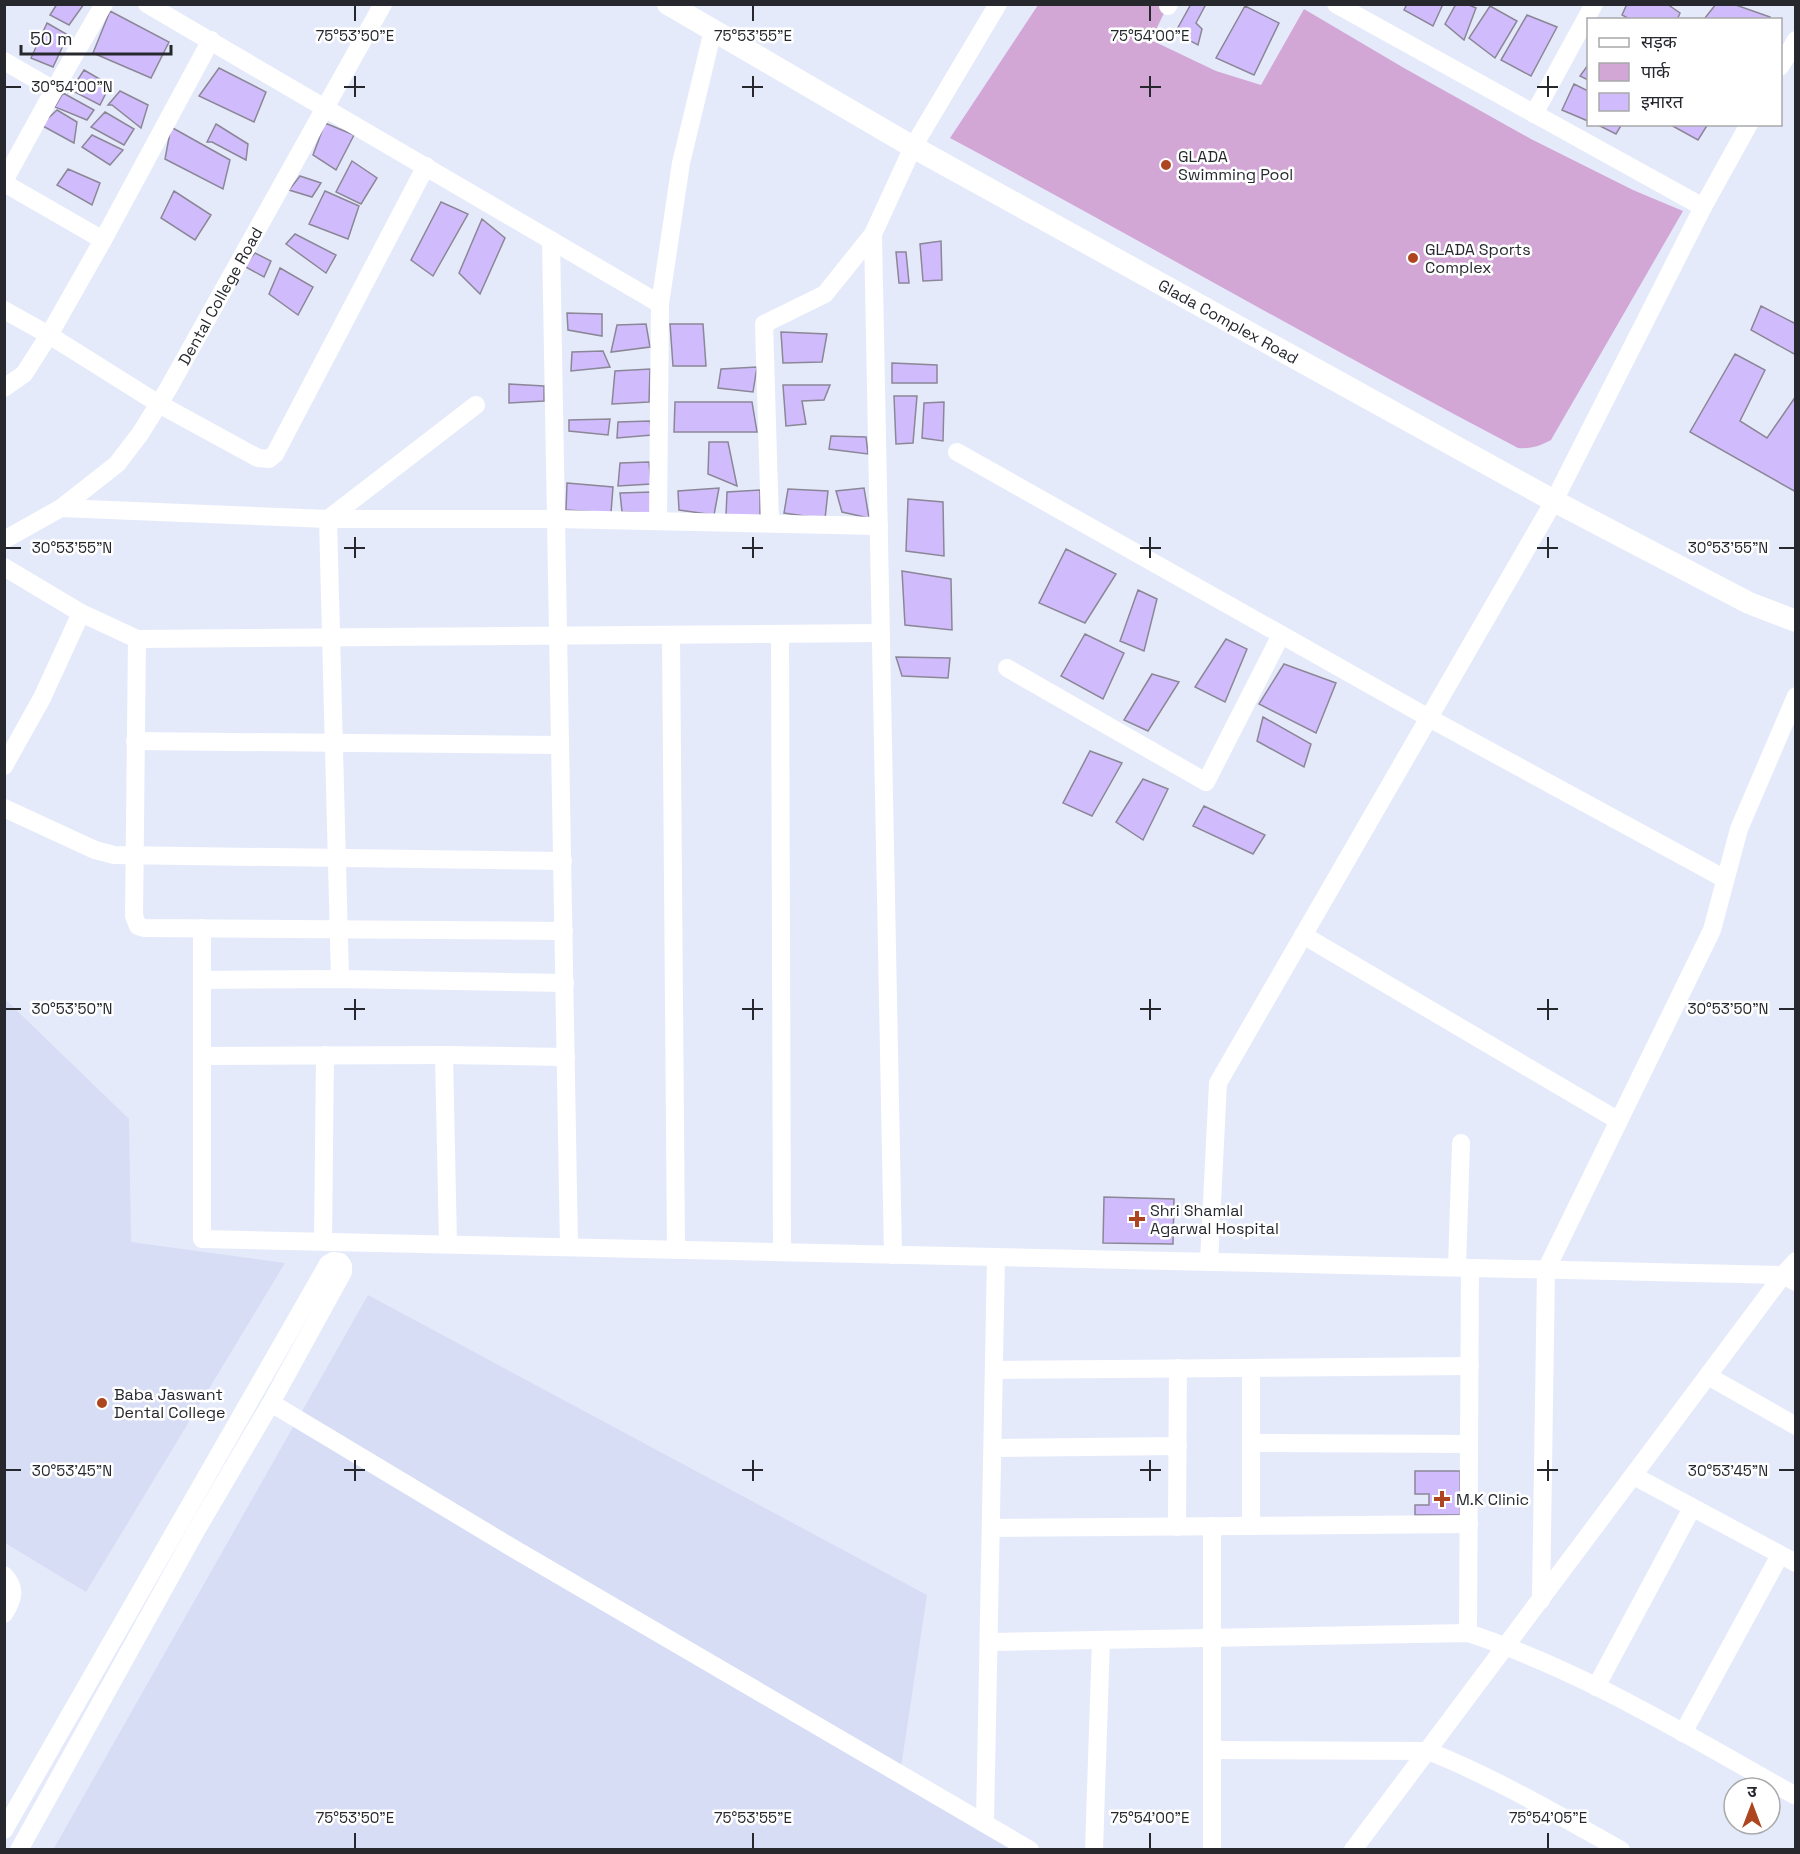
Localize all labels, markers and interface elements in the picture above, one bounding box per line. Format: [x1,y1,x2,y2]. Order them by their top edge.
scale bar [21,18,171,56]
legend [1587,18,1782,126]
text: 75°53'50"E [316,26,394,45]
text: 75°53'55"E [714,26,792,45]
text: 75°54'00"E [1111,26,1189,45]
text: 50 m [30,27,72,50]
text: सड़क [1641,30,1678,53]
text: पार्क [1641,60,1671,83]
text: 30°54'00"N [31,77,113,96]
text: इमारत [1641,90,1684,113]
place label: GLADA Swimming Pool [1178,146,1293,185]
marker: GLADA Swimming Pool [1159,158,1173,172]
street label: Dental College Road [173,223,267,369]
place label: GLADA Sports Complex [1425,239,1531,278]
marker: GLADA Sports Complex [1406,251,1420,265]
street label: Glada Complex Road [1155,274,1302,368]
text: 30°53'55"N [32,538,112,557]
text: 30°53'55"N [1688,538,1768,557]
text: 30°53'50"N [31,999,113,1018]
text: 30°53'50"N [1687,999,1769,1018]
place label: Shri Shamlal Agarwal Hospital [1150,1200,1279,1239]
marker: Shri Shamlal Agarwal Hospital [1128,1210,1146,1228]
place label: Baba Jaswant Dental College [114,1384,225,1423]
marker: Baba Jaswant Dental College [95,1396,109,1410]
text: 30°53'45"N [32,1461,112,1480]
text: 30°53'45"N [1688,1461,1768,1480]
place label: M.K Clinic [1456,1489,1529,1510]
marker: M.K Clinic [1433,1490,1451,1508]
north arrow [1722,1776,1782,1836]
text: उ [1747,1781,1757,1802]
text: 75°53'50"E [316,1808,394,1827]
text: 75°53'55"E [714,1808,792,1827]
text: 75°54'00"E [1111,1808,1189,1827]
text: 75°54'05"E [1509,1808,1587,1827]

